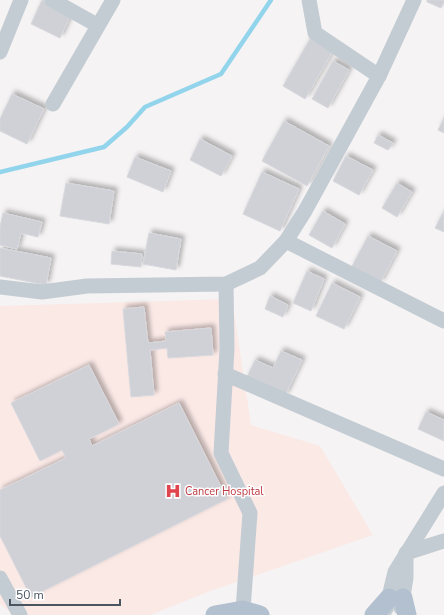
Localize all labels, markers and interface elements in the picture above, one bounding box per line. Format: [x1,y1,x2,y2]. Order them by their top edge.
hospital icon: Cancer Hospital [164,482,182,500]
place label: Cancer Hospital [185,484,264,499]
scale bar [10,581,120,607]
text: 50 m [16,587,44,603]

